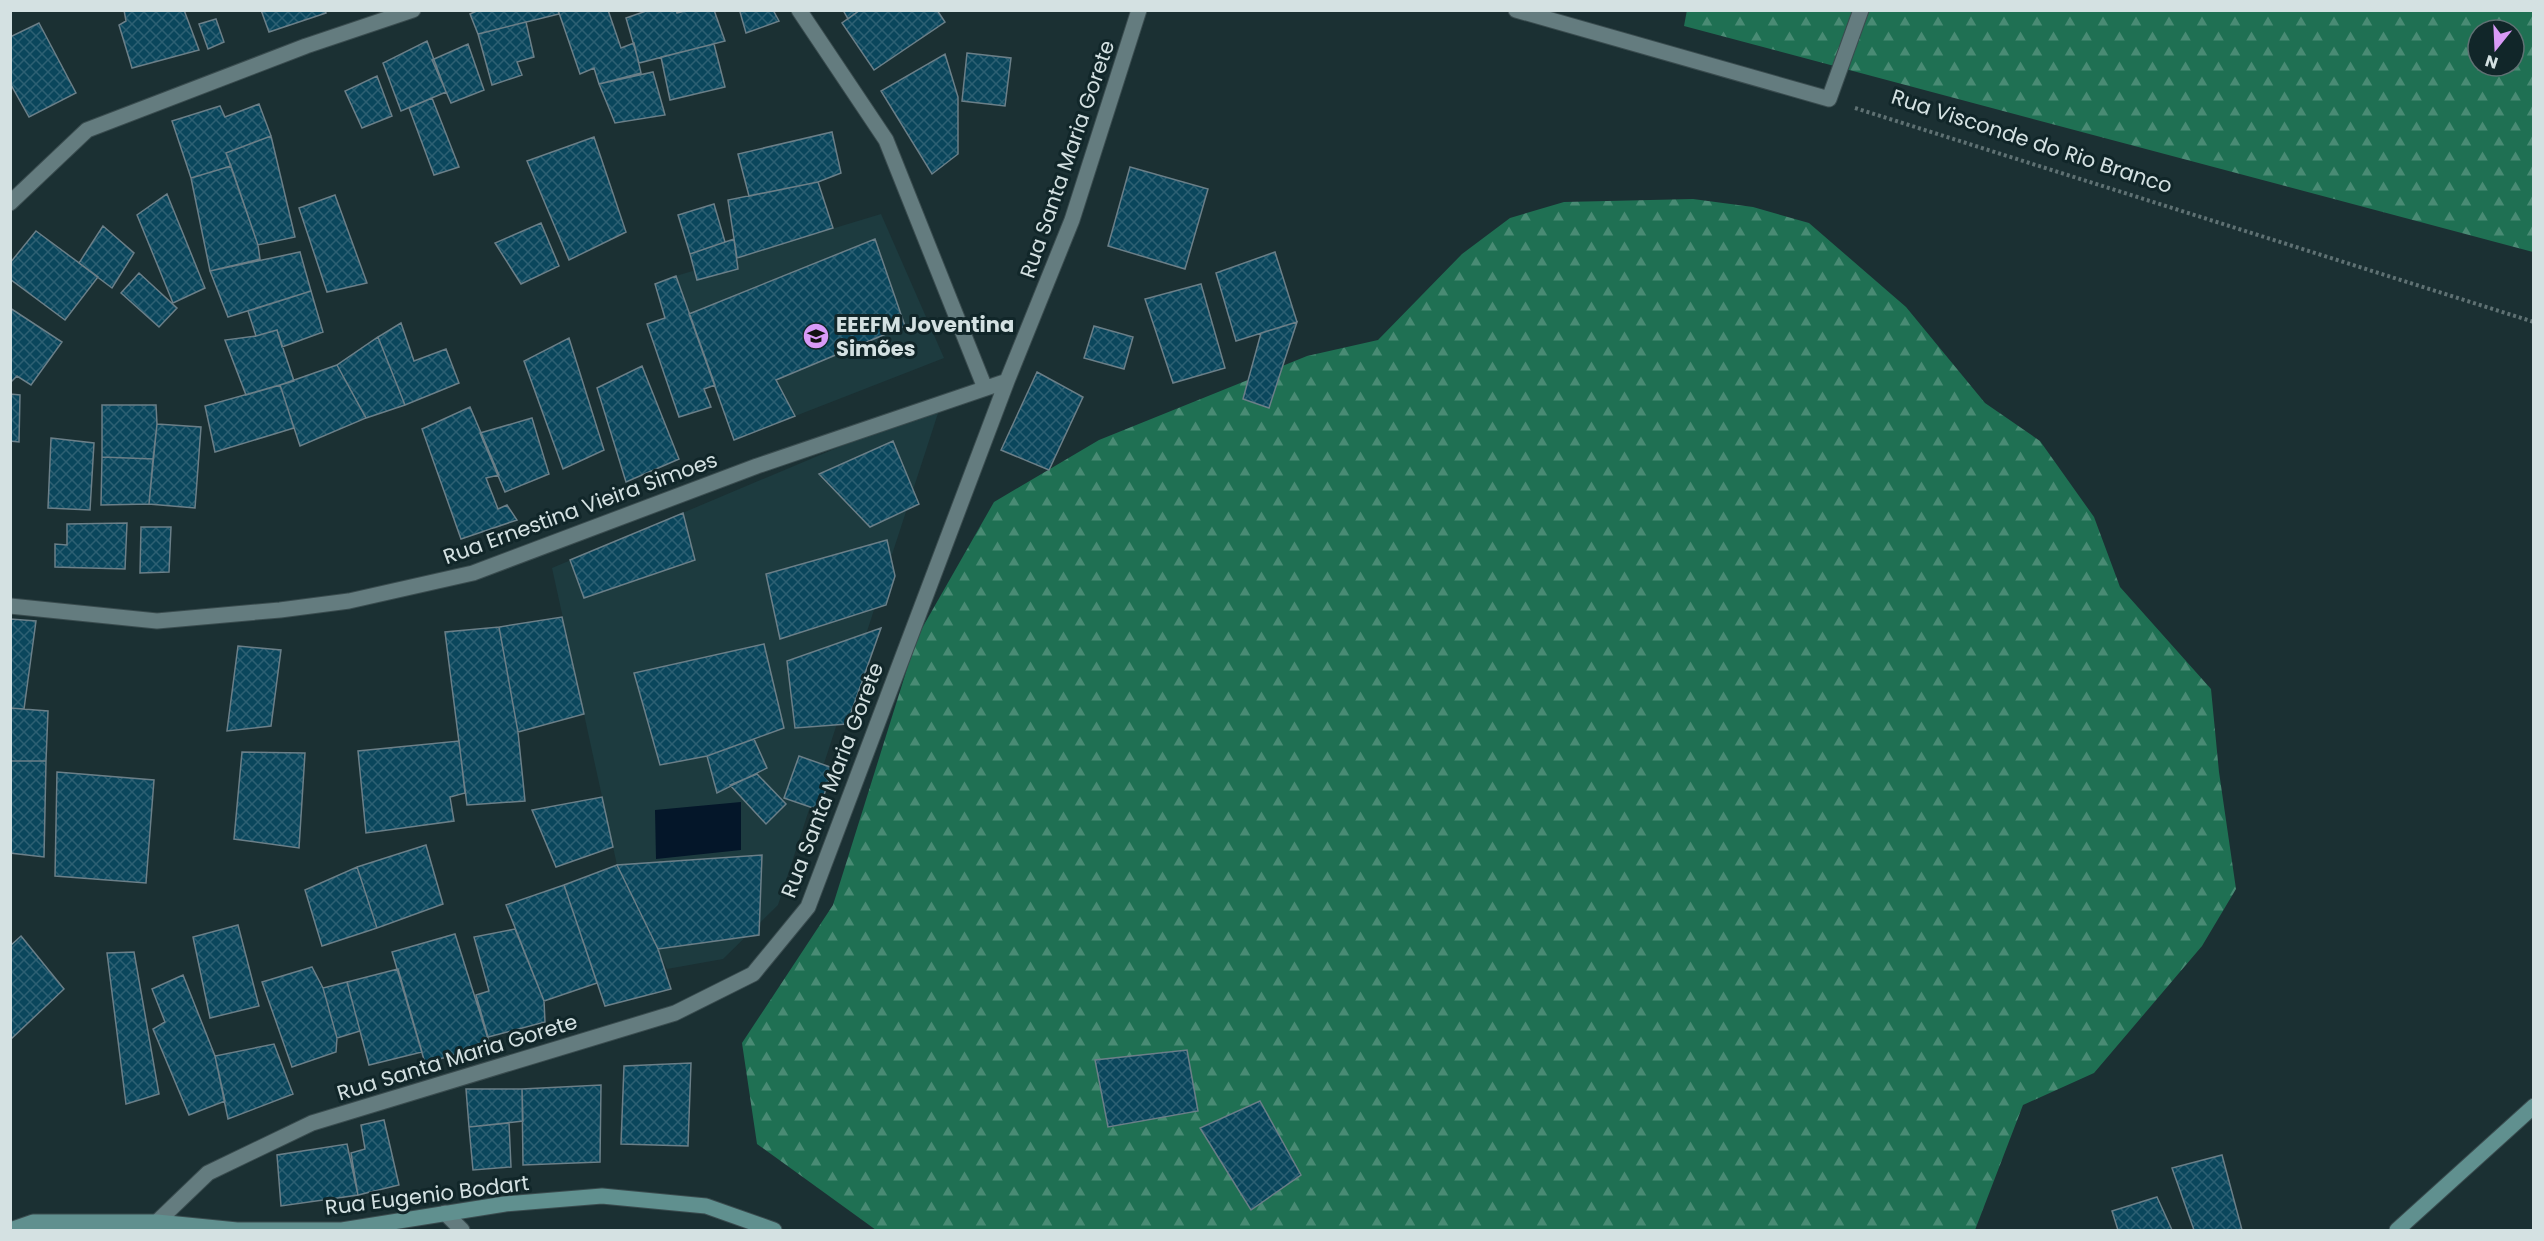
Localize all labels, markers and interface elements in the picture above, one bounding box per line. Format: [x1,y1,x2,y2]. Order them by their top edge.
north arrow [2466,18,2526,78]
street label: Rua Santa Maria Gorete [1013,36,1121,282]
text: N [2482,49,2501,75]
street label: Rua Visconde do Rio Branco [1888,82,2176,200]
place label: EEEFM Joventina Simões [836,310,1014,363]
school or university icon: EEEFM Joventina Simões [801,321,831,351]
street label: Rua Ernestina Vieira Simoes [439,445,721,571]
street label: Rua Santa Maria Gorete [774,658,890,902]
street label: Rua Santa Maria Gorete [333,1007,581,1107]
street label: Rua Eugenio Bodart [323,1168,531,1222]

